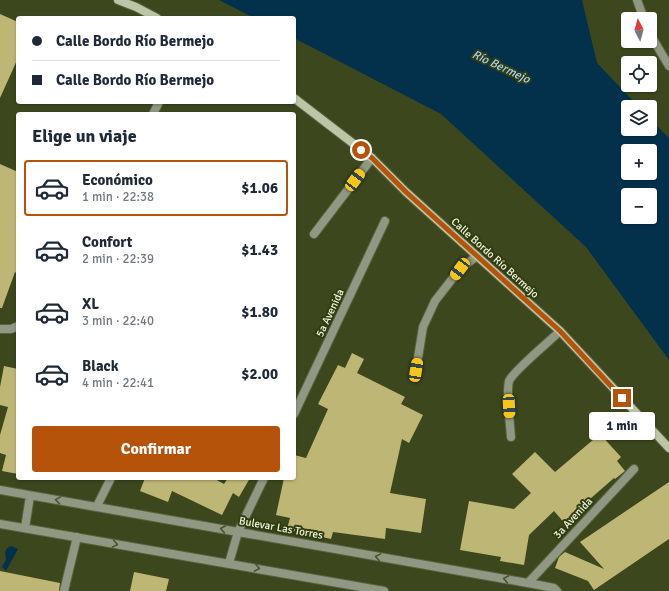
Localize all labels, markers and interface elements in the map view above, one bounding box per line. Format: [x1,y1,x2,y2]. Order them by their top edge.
north arrow [621,12,657,48]
map controls [621,12,657,224]
text: Calle Bordo Río Bermejo [56,32,214,50]
water label: Río Bermejo [470,47,533,87]
button: locate [621,56,657,92]
text: Calle Bordo Río Bermejo [56,71,214,89]
button: layers [621,100,657,136]
text: Elige un viaje [32,125,137,147]
route start [352,141,370,159]
button: + [621,144,657,180]
car [343,167,367,193]
icon: car [34,170,70,206]
text: Económico [82,171,153,189]
text: $1.06 [241,179,278,197]
button: − [621,188,657,224]
text: 1 min · 22:38 [82,189,154,205]
street label: Calle Bordo Río Bermejo [448,215,542,301]
icon: car [34,232,70,268]
text: Confort [82,233,132,251]
text: $1.43 [241,241,278,259]
text: 2 min · 22:39 [82,251,154,267]
car [448,256,472,282]
street label: 5a Avenida [313,287,347,339]
icon: car [34,294,70,330]
text: XL [82,295,99,313]
text: $1.80 [241,303,278,321]
text: 3 min · 22:40 [82,313,154,329]
icon: car [34,356,70,392]
text: Black [82,357,119,375]
car [408,357,424,383]
text: $2.00 [241,365,278,383]
text: 4 min · 22:41 [82,375,154,391]
route end [613,389,631,407]
car [502,394,516,418]
callout: 1 min [589,412,655,440]
text: 1 min [606,418,638,434]
button: Confirmar [32,426,280,472]
street label: 3a Avenida [551,495,596,541]
one-way arrow [55,496,61,505]
street label: Bulevar Las Torres [238,514,324,542]
one-way arrow [219,525,226,534]
one-way arrow [112,539,118,547]
one-way arrow [375,553,381,561]
one-way arrow [254,563,260,572]
one-way arrow [503,575,509,584]

